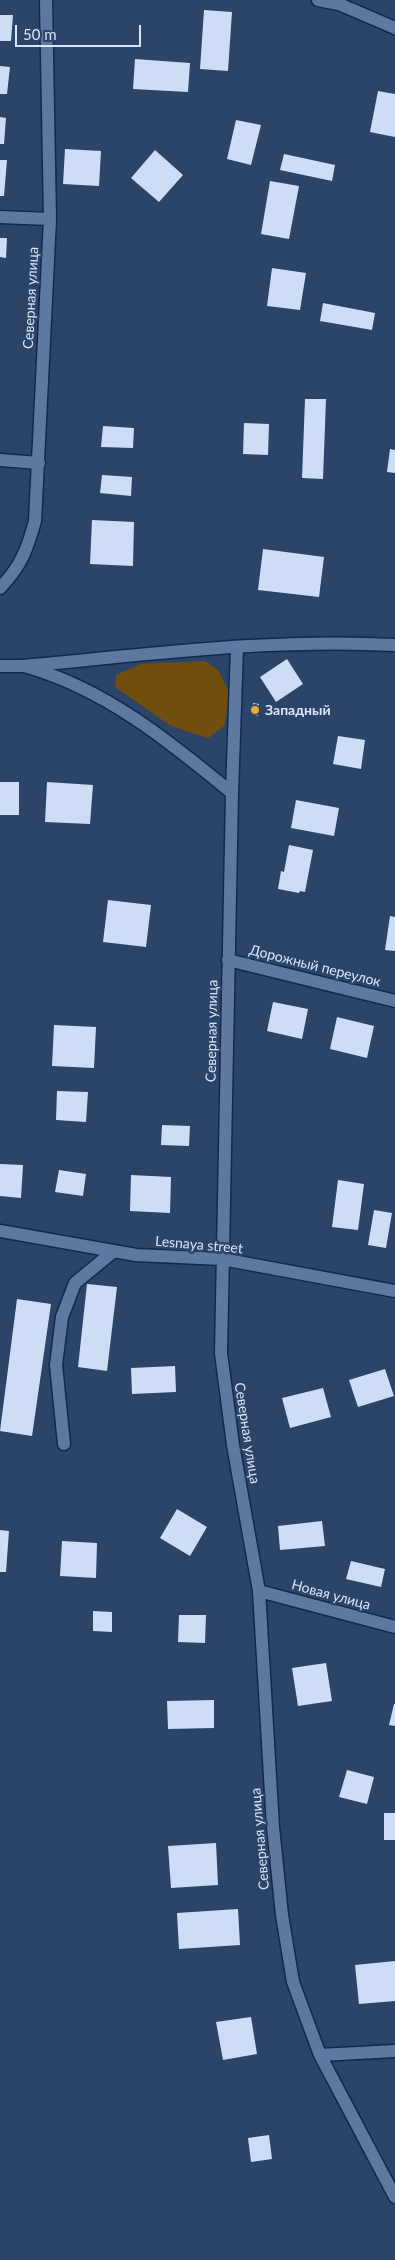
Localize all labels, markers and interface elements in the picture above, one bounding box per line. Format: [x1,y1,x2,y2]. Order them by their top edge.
scale bar [18,15,144,47]
text: 50 m [23,25,57,43]
street label: Северная улица [20,246,42,350]
place label: Западный [265,702,331,718]
marker: Западный [249,704,261,716]
street label: Дорожный переулок [248,942,382,990]
street label: Северная улица [203,980,221,1082]
street label: Lesnaya street [154,1233,244,1257]
street label: Северная улица [231,1381,263,1485]
street label: Новая улица [290,1576,372,1614]
street label: Северная улица [247,1787,273,1891]

